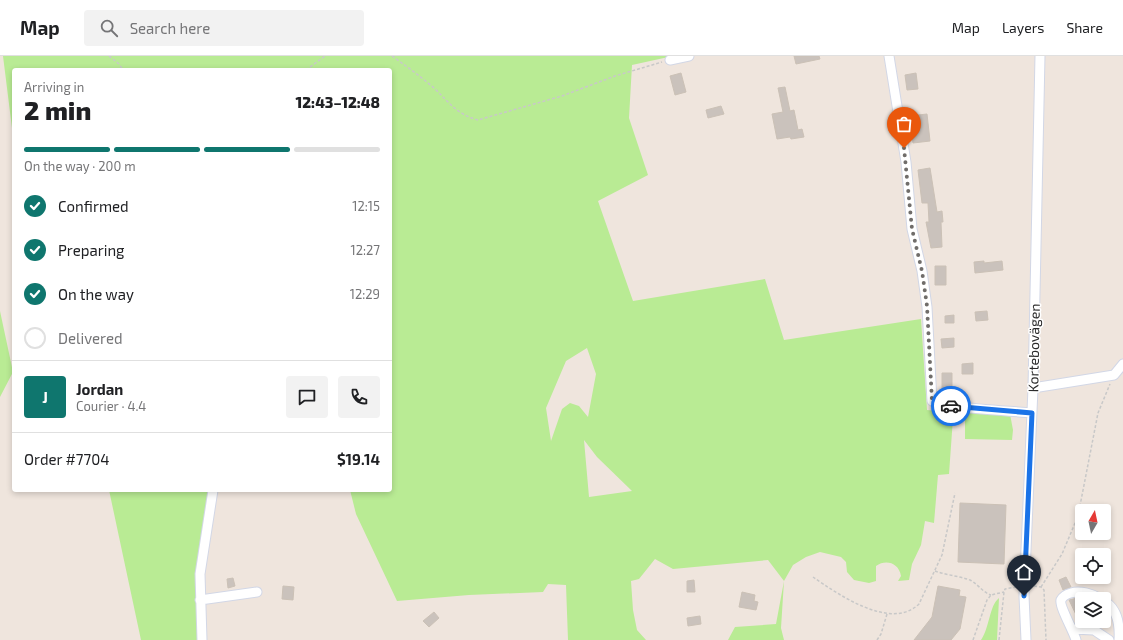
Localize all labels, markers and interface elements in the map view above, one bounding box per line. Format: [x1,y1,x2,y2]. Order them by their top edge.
search box [84,10,364,46]
text: Map [20,16,60,39]
icon: search [98,17,120,39]
text: Search here [130,19,210,37]
text: Map [952,19,980,36]
text: Layers [1002,19,1044,36]
text: Share [1066,19,1103,36]
text: Arriving in [24,79,84,95]
text: 12:43–12:48 [295,93,380,111]
text: 2 min [24,94,91,125]
pin [887,107,921,148]
icon: bag [893,113,915,135]
text: On the way · 200 m [24,158,136,174]
icon: check [24,195,46,217]
text: Confirmed [58,197,129,215]
text: 12:15 [352,198,380,214]
icon: check [24,239,46,261]
text: Preparing [58,241,124,259]
text: 12:27 [350,242,380,258]
icon: check [24,283,46,305]
text: On the way [58,285,134,303]
text: 12:29 [350,286,380,302]
street label: Kortebovägen [1024,303,1043,393]
text: Delivered [58,329,123,347]
button: chat [286,376,328,418]
button: phone [338,376,380,418]
text: Jordan [76,380,123,398]
courier [931,386,971,426]
text: J [42,388,48,406]
icon: car [940,395,962,417]
text: Courier · 4.4 [76,398,146,414]
text: Order #7704 [24,450,110,468]
text: $19.14 [337,450,380,468]
north arrow [1075,504,1111,540]
map controls [1075,504,1111,628]
button: locate [1075,548,1111,584]
pin [1007,555,1041,596]
icon: home [1013,561,1035,583]
button: layers [1075,592,1111,628]

